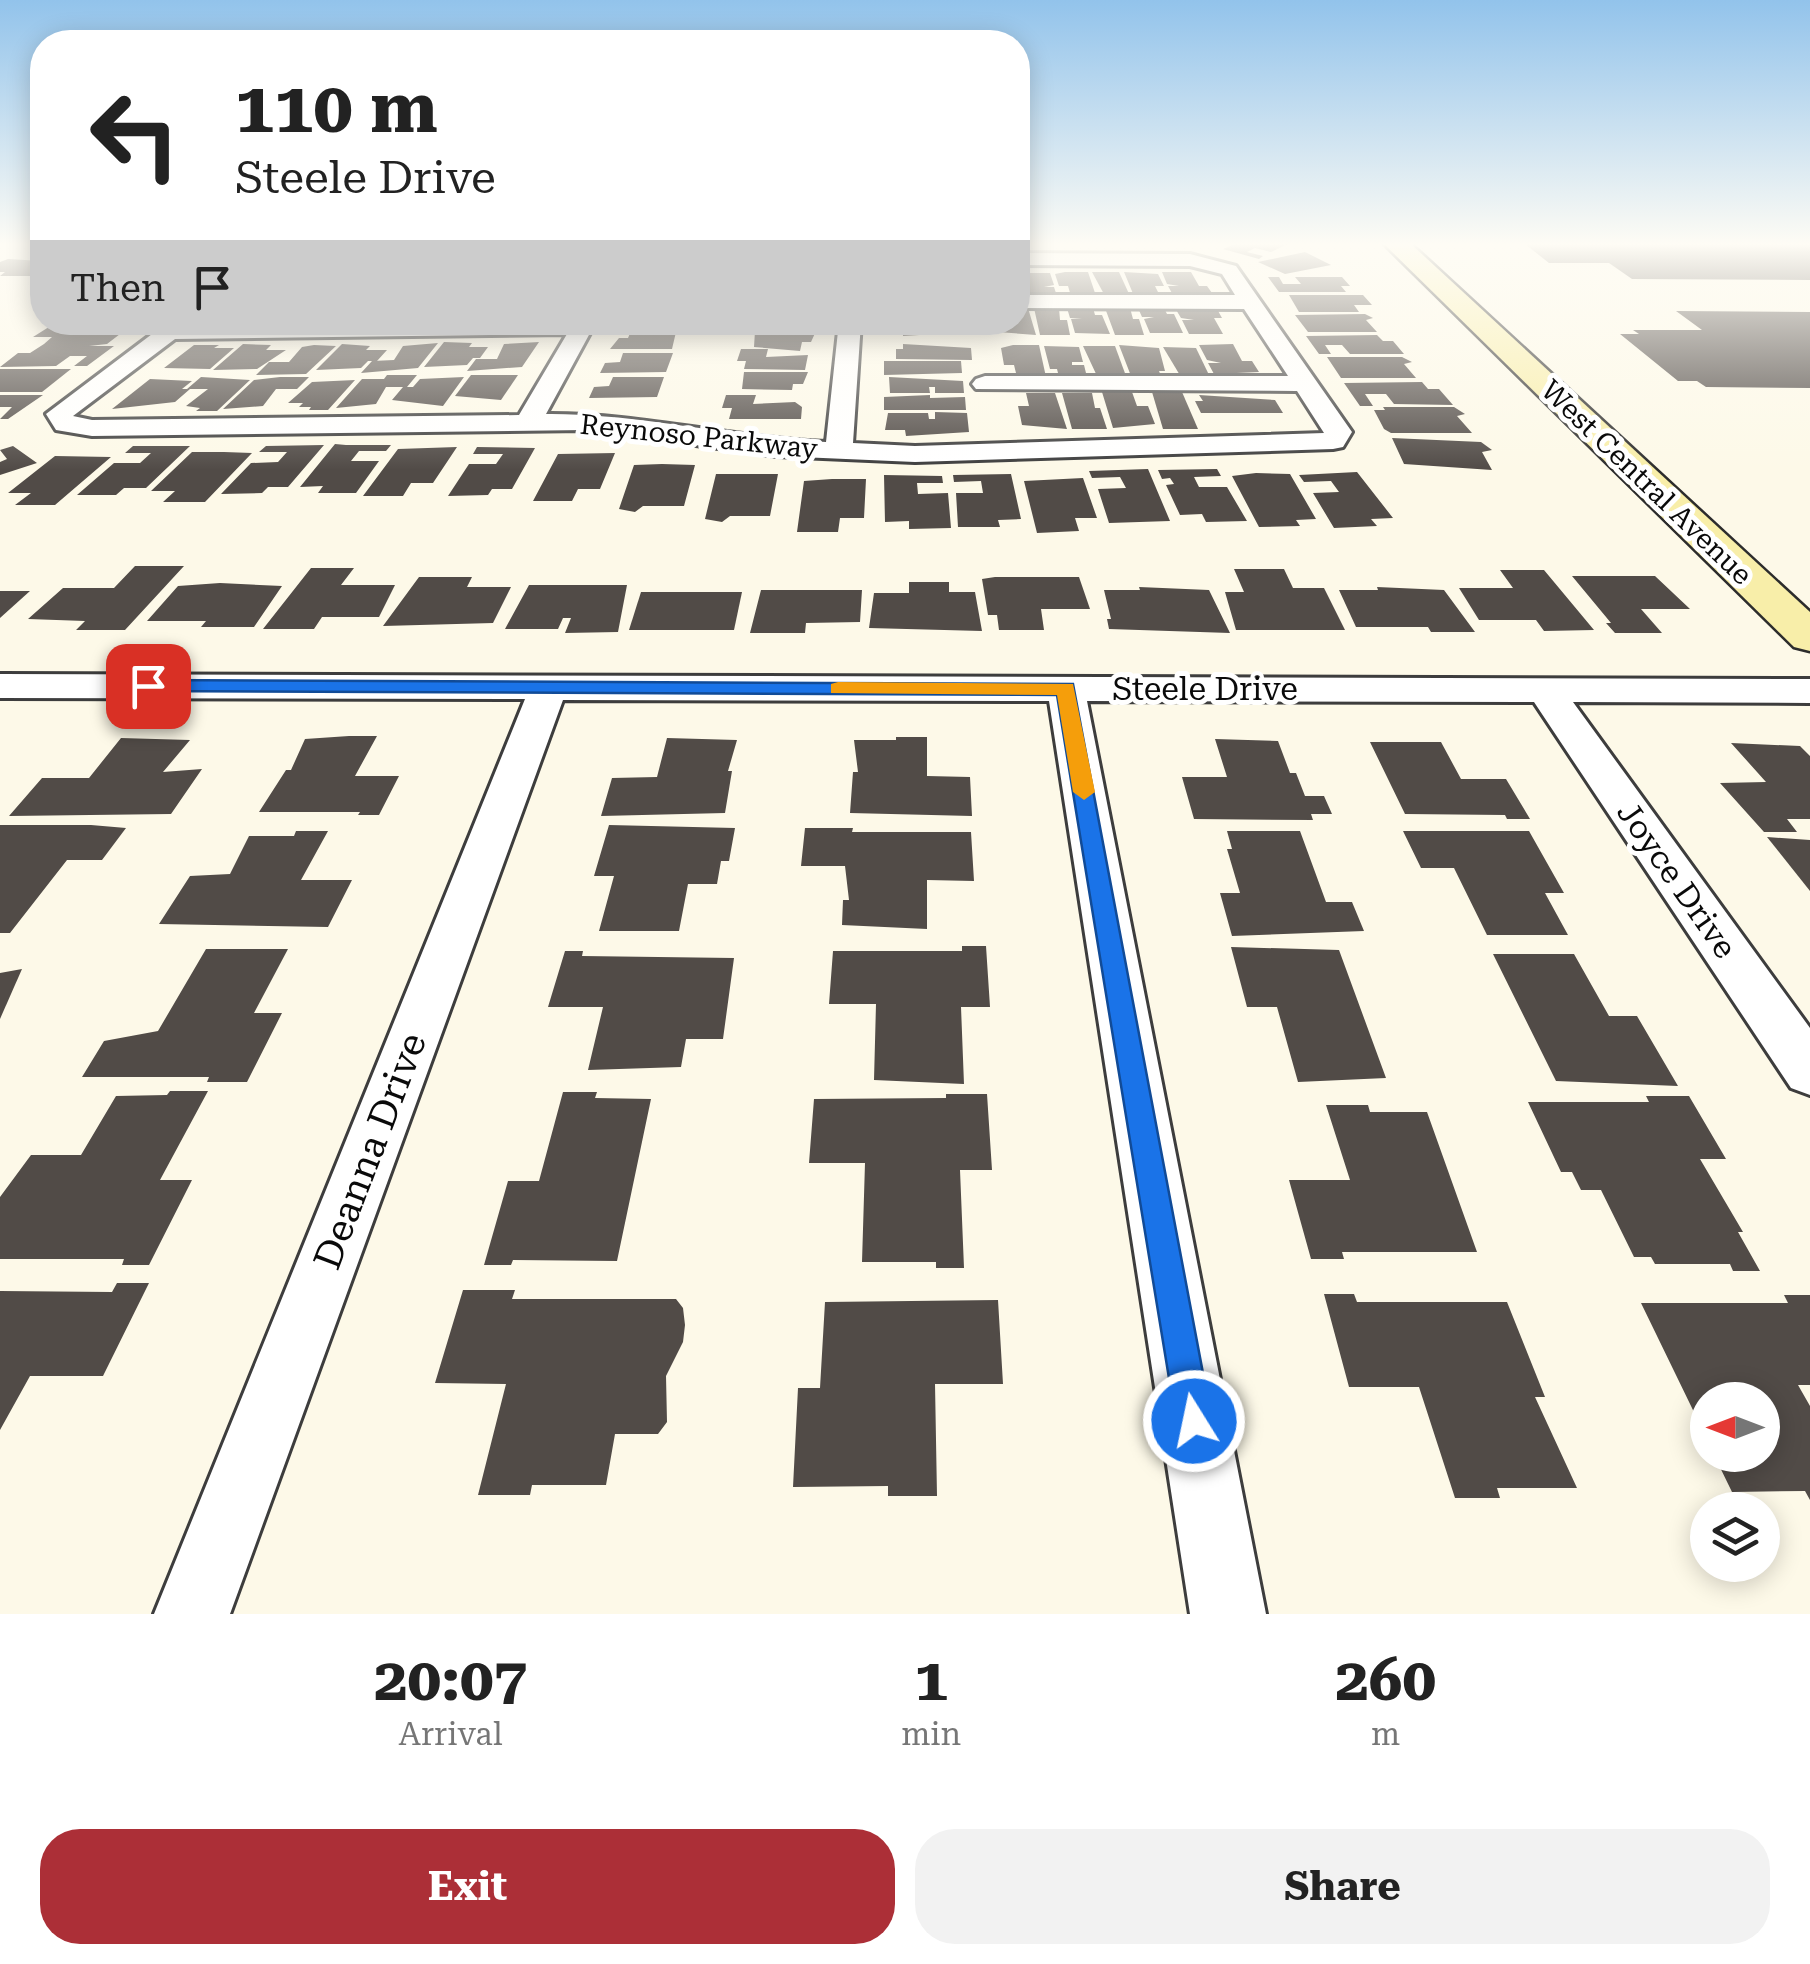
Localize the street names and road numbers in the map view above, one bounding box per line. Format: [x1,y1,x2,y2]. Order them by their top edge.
street label: West Central Avenue [1534,373,1759,592]
street label: Reynoso Parkway [579,408,820,465]
street label: Steele Drive [1112,670,1298,708]
street label: Joyce Drive [1609,795,1745,965]
street label: Deanna Drive [305,1027,435,1275]

